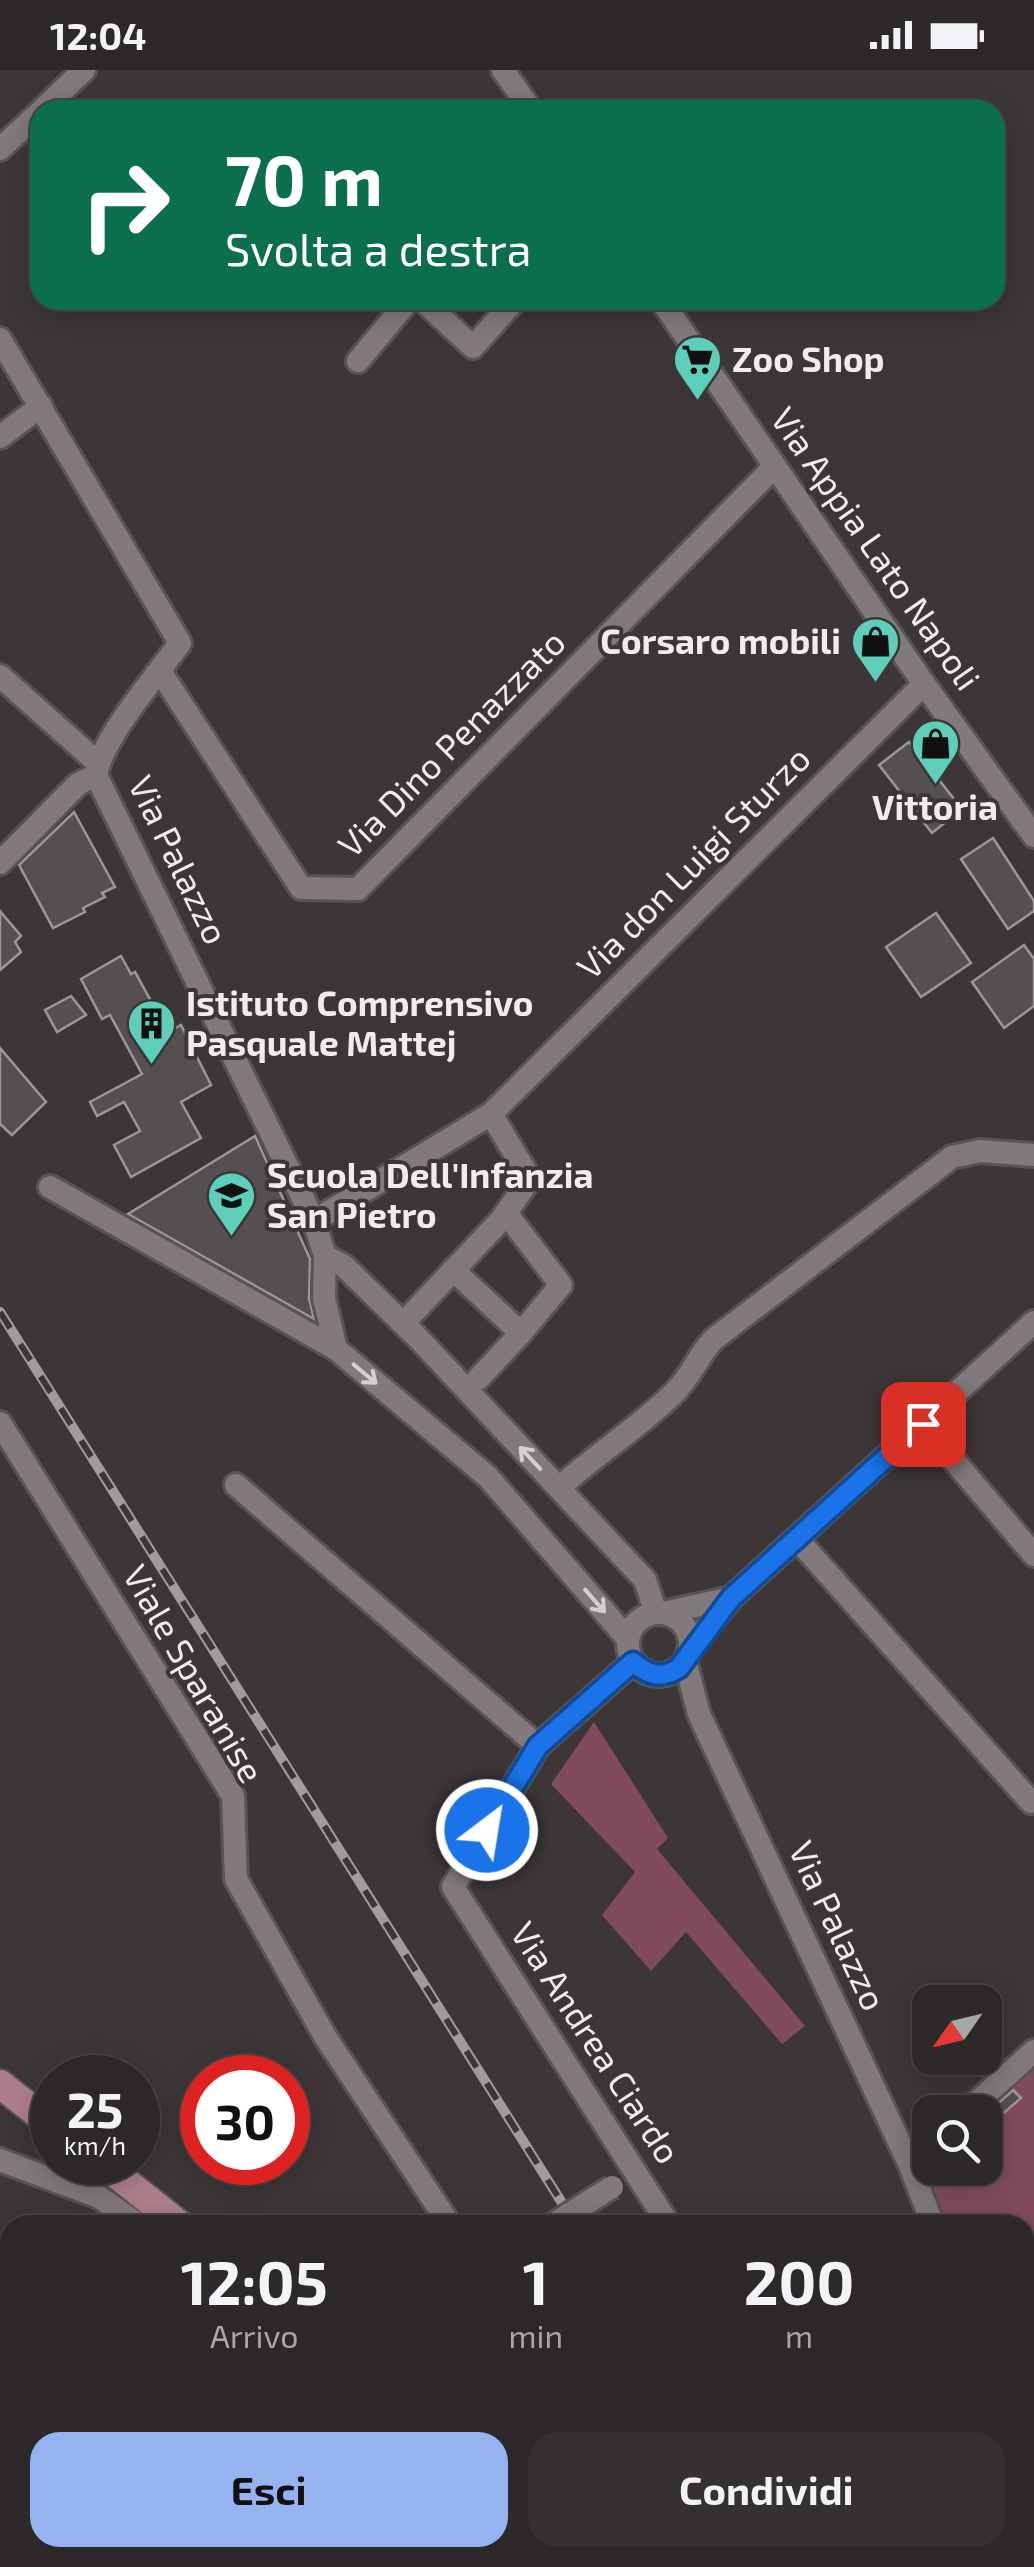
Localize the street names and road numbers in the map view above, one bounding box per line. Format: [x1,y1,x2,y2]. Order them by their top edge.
street label: Via Appia Lato Napoli [763,398,990,697]
street label: Via Dino Penazzato [328,620,573,865]
street label: Via don Luigi Sturzo [567,736,818,987]
street label: Via Palazzo [121,768,239,950]
street label: Viale Sparanise [115,1557,274,1789]
street label: Via Palazzo [781,1834,896,2016]
street label: Via Andrea Ciardo [503,1913,690,2170]

